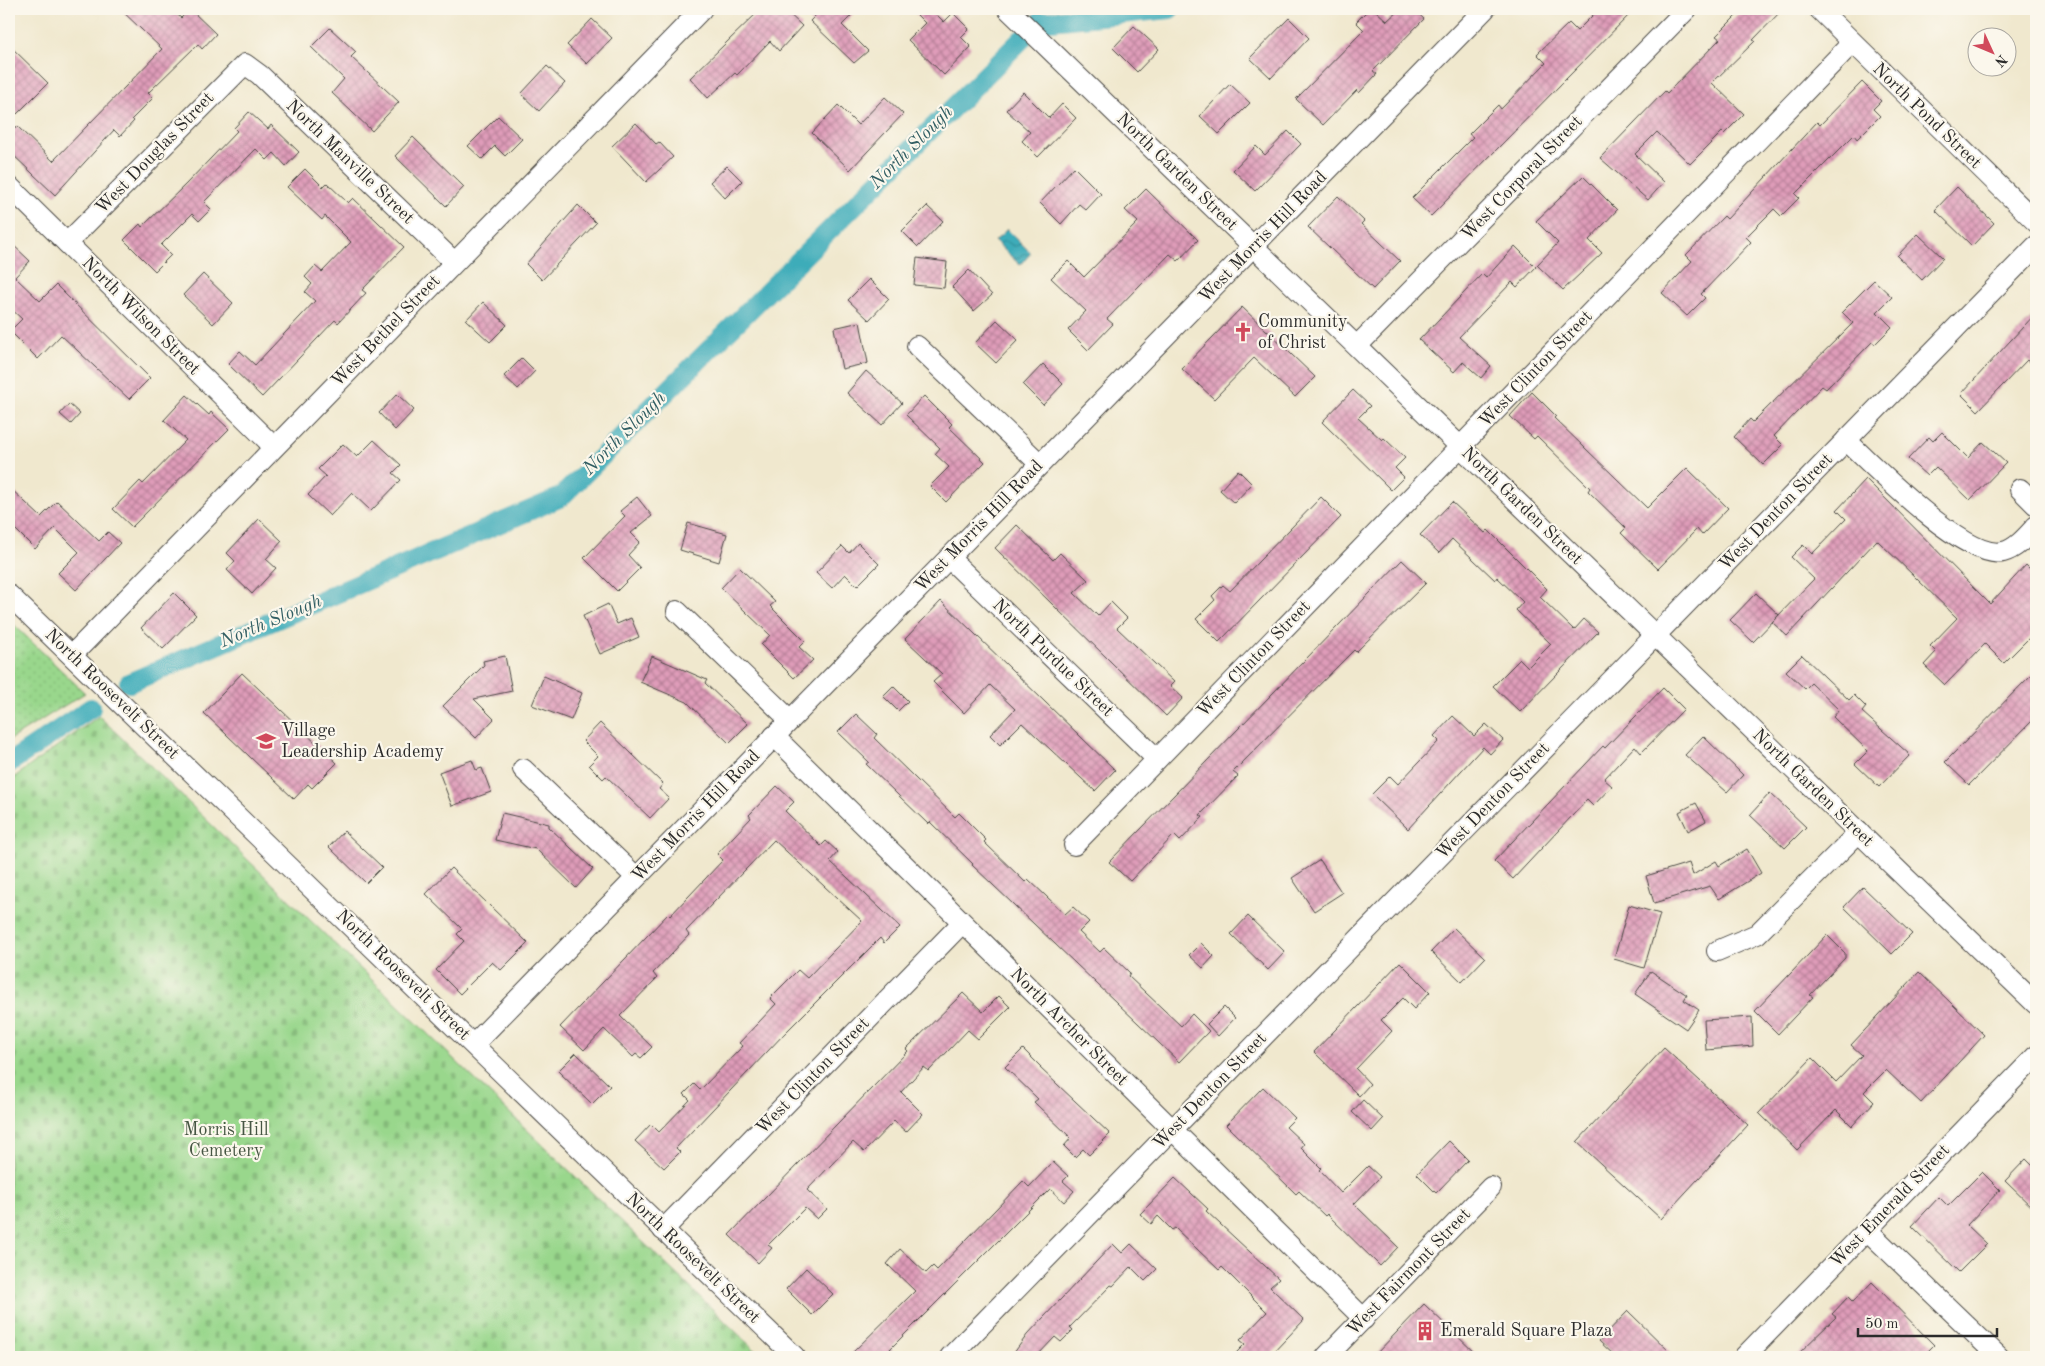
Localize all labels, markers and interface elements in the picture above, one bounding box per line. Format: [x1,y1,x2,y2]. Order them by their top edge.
north arrow [1968,28,2018,78]
text: N [1992,52,2009,69]
street label: North Pond Street [1869,60,1985,172]
street label: West Douglas Street [92,89,218,217]
street label: North Manville Street [283,96,417,228]
water label: North Slough [866,103,957,194]
street label: North Garden Street [1113,110,1241,234]
street label: West Corporal Street [1458,112,1586,244]
street label: West Morris Hill Road [1196,168,1330,306]
street label: North Wilson Street [79,254,203,378]
street label: West Bethel Street [328,272,444,390]
street label: West Clinton Street [1476,307,1596,431]
place label: Community of Christ [1258,313,1348,352]
church icon: Community of Christ [1232,321,1254,343]
water label: North Slough [579,389,670,480]
street label: North Garden Street [1458,444,1586,568]
street label: West Denton Street [1716,450,1836,574]
street label: West Morris Hill Road [912,457,1046,595]
water label: North Slough [216,592,325,652]
street label: North Purdue Street [989,596,1117,720]
street label: West Clinton Street [1194,597,1314,721]
street label: North Roosevelt Street [41,625,183,763]
place label: Village Leadership Academy [281,722,445,761]
street label: North Garden Street [1749,726,1877,850]
school or university icon: Village Leadership Academy [255,730,277,752]
street label: West Denton Street [1433,739,1553,863]
street label: West Morris Hill Road [629,747,763,885]
street label: North Roosevelt Street [332,906,474,1044]
street label: North Archer Street [1007,965,1131,1089]
street label: West Clinton Street [753,1014,873,1138]
street label: West Denton Street [1150,1029,1270,1153]
park label: Morris Hill Cemetery [183,1121,269,1160]
street label: West Emerald Street [1827,1141,1953,1271]
street label: North Roosevelt Street [622,1189,764,1327]
street label: West Fairmont Street [1344,1205,1474,1339]
scale bar [1858,1306,1996,1338]
text: 50 m [1865,1317,1899,1332]
building icon: Emerald Square Plaza [1414,1320,1436,1342]
place label: Emerald Square Plaza [1440,1322,1613,1340]

